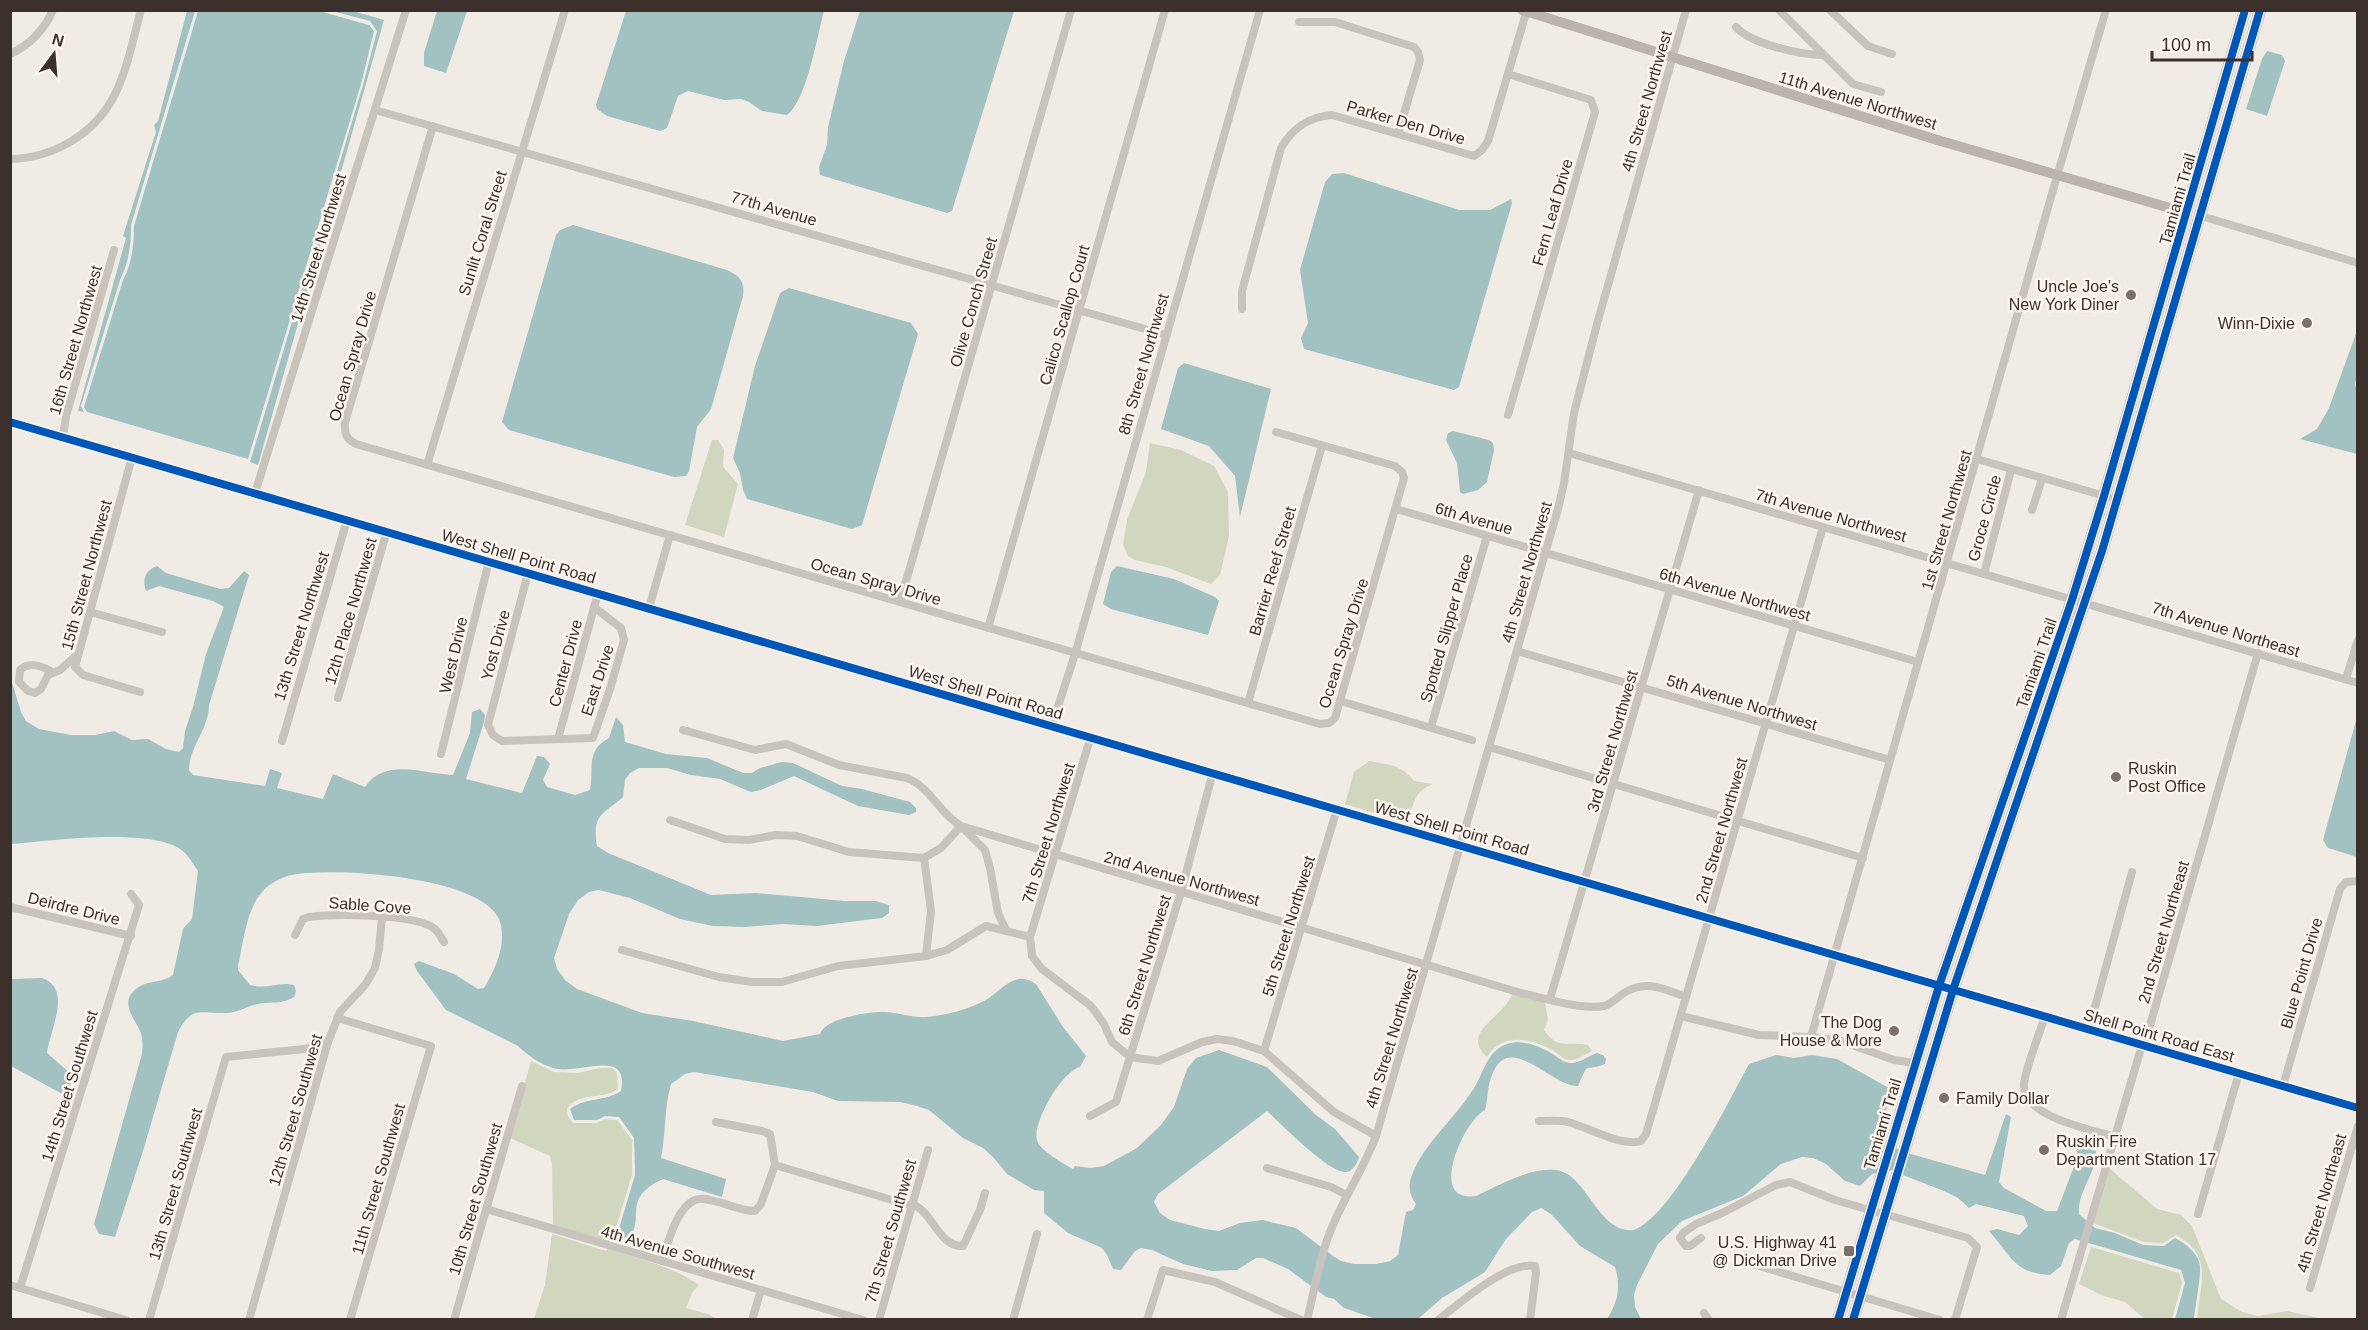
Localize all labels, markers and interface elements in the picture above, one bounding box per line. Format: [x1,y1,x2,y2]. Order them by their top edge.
north arrow [24,24,84,84]
scale bar [2152,24,2252,62]
street label: 4th Street Northwest [1618,28,1675,174]
text: N [50,30,66,50]
text: 100 m [2161,35,2211,55]
street label: 11th Avenue Northwest [1777,68,1939,133]
street label: Parker Den Drive [1345,97,1467,148]
street label: Tamiami Trail [2156,152,2199,247]
street label: Fern Leaf Drive [1529,157,1576,267]
street label: Sunlit Coral Street [455,168,510,298]
street label: 14th Street Northwest [288,171,349,325]
street label: 77th Avenue [729,188,819,229]
street label: Olive Conch Street [947,235,1000,369]
street label: Calico Scallop Court [1036,243,1093,387]
street label: 16th Street Northwest [46,263,105,417]
place label: Uncle Joe's New York Diner [2009,278,2120,313]
marker: Uncle Joe's New York Diner [2124,288,2138,302]
street label: Ocean Spray Drive [326,289,379,423]
street label: 8th Street Northwest [1115,291,1172,437]
place label: Winn-Dixie [2218,315,2295,332]
marker: Winn-Dixie [2300,316,2314,330]
street label: 1st Street Northwest [1918,448,1975,592]
street label: Groce Circle [1965,473,2004,563]
street label: 7th Avenue Northwest [1753,486,1909,545]
street label: 15th Street Northwest [58,498,115,652]
street label: 6th Avenue [1433,499,1515,538]
street label: 4th Street Northwest [1498,499,1555,645]
street label: Barrier Reef Street [1246,504,1299,638]
street label: West Shell Point Road [440,526,598,587]
street label: 12th Place Northwest [321,535,380,687]
street label: 13th Street Northwest [271,549,332,703]
street label: Spotted Slipper Place [1417,552,1476,704]
street label: Ocean Spray Drive [809,555,943,608]
street label: 6th Avenue Northwest [1657,565,1813,624]
street label: Ocean Spray Drive [1316,576,1371,710]
street label: 7th Avenue Northeast [2150,599,2302,660]
street label: Yost Drive [478,608,513,682]
street label: West Drive [436,615,471,695]
street label: Tamiami Trail [2013,616,2060,710]
street label: Center Drive [546,617,585,709]
street label: East Drive [578,642,617,718]
street label: West Shell Point Road [907,662,1065,723]
street label: 3rd Street Northwest [1584,668,1641,814]
street label: 5th Avenue Northwest [1665,672,1820,734]
street label: 2nd Street Northwest [1693,755,1751,905]
street label: 7th Street Northwest [1019,760,1078,905]
place label: Ruskin Post Office [2128,760,2206,795]
marker: Ruskin Post Office [2109,770,2123,784]
street label: West Shell Point Road [1373,798,1531,859]
street label: 2nd Avenue Northwest [1102,848,1262,909]
street label: 5th Street Northwest [1259,853,1318,998]
street label: 2nd Street Northeast [2135,858,2192,1005]
street label: Deirdre Drive [26,889,122,928]
street label: 6th Street Northwest [1115,892,1174,1037]
street label: Sable Cove [328,894,412,917]
street label: Blue Point Drive [2277,916,2325,1031]
street label: 4th Street Northwest [1362,965,1421,1110]
street label: Shell Point Road East [2082,1006,2237,1065]
street label: 14th Street Southwest [38,1008,101,1164]
place label: The Dog House & More [1780,1014,1882,1049]
marker: The Dog House & More [1887,1024,1901,1038]
street label: 12th Street Southwest [266,1032,325,1188]
street label: Tamiami Trail [1861,1077,1904,1172]
place label: Family Dollar [1956,1090,2050,1107]
marker: Family Dollar [1937,1091,1951,1105]
street label: 11th Street Southwest [349,1101,408,1257]
street label: 13th Street Southwest [146,1106,205,1262]
street label: 10th Street Southwest [446,1121,505,1277]
street label: 4th Street Northeast [2294,1131,2350,1274]
place label: Ruskin Fire Department Station 17 [2056,1133,2216,1168]
marker: Ruskin Fire Department Station 17 [2037,1143,2051,1157]
street label: 7th Street Southwest [862,1157,919,1305]
street label: 4th Avenue Southwest [599,1222,757,1283]
place label: U.S. Highway 41 @ Dickman Drive [1712,1234,1837,1269]
marker: U.S. Highway 41 @ Dickman Drive [1842,1244,1856,1258]

